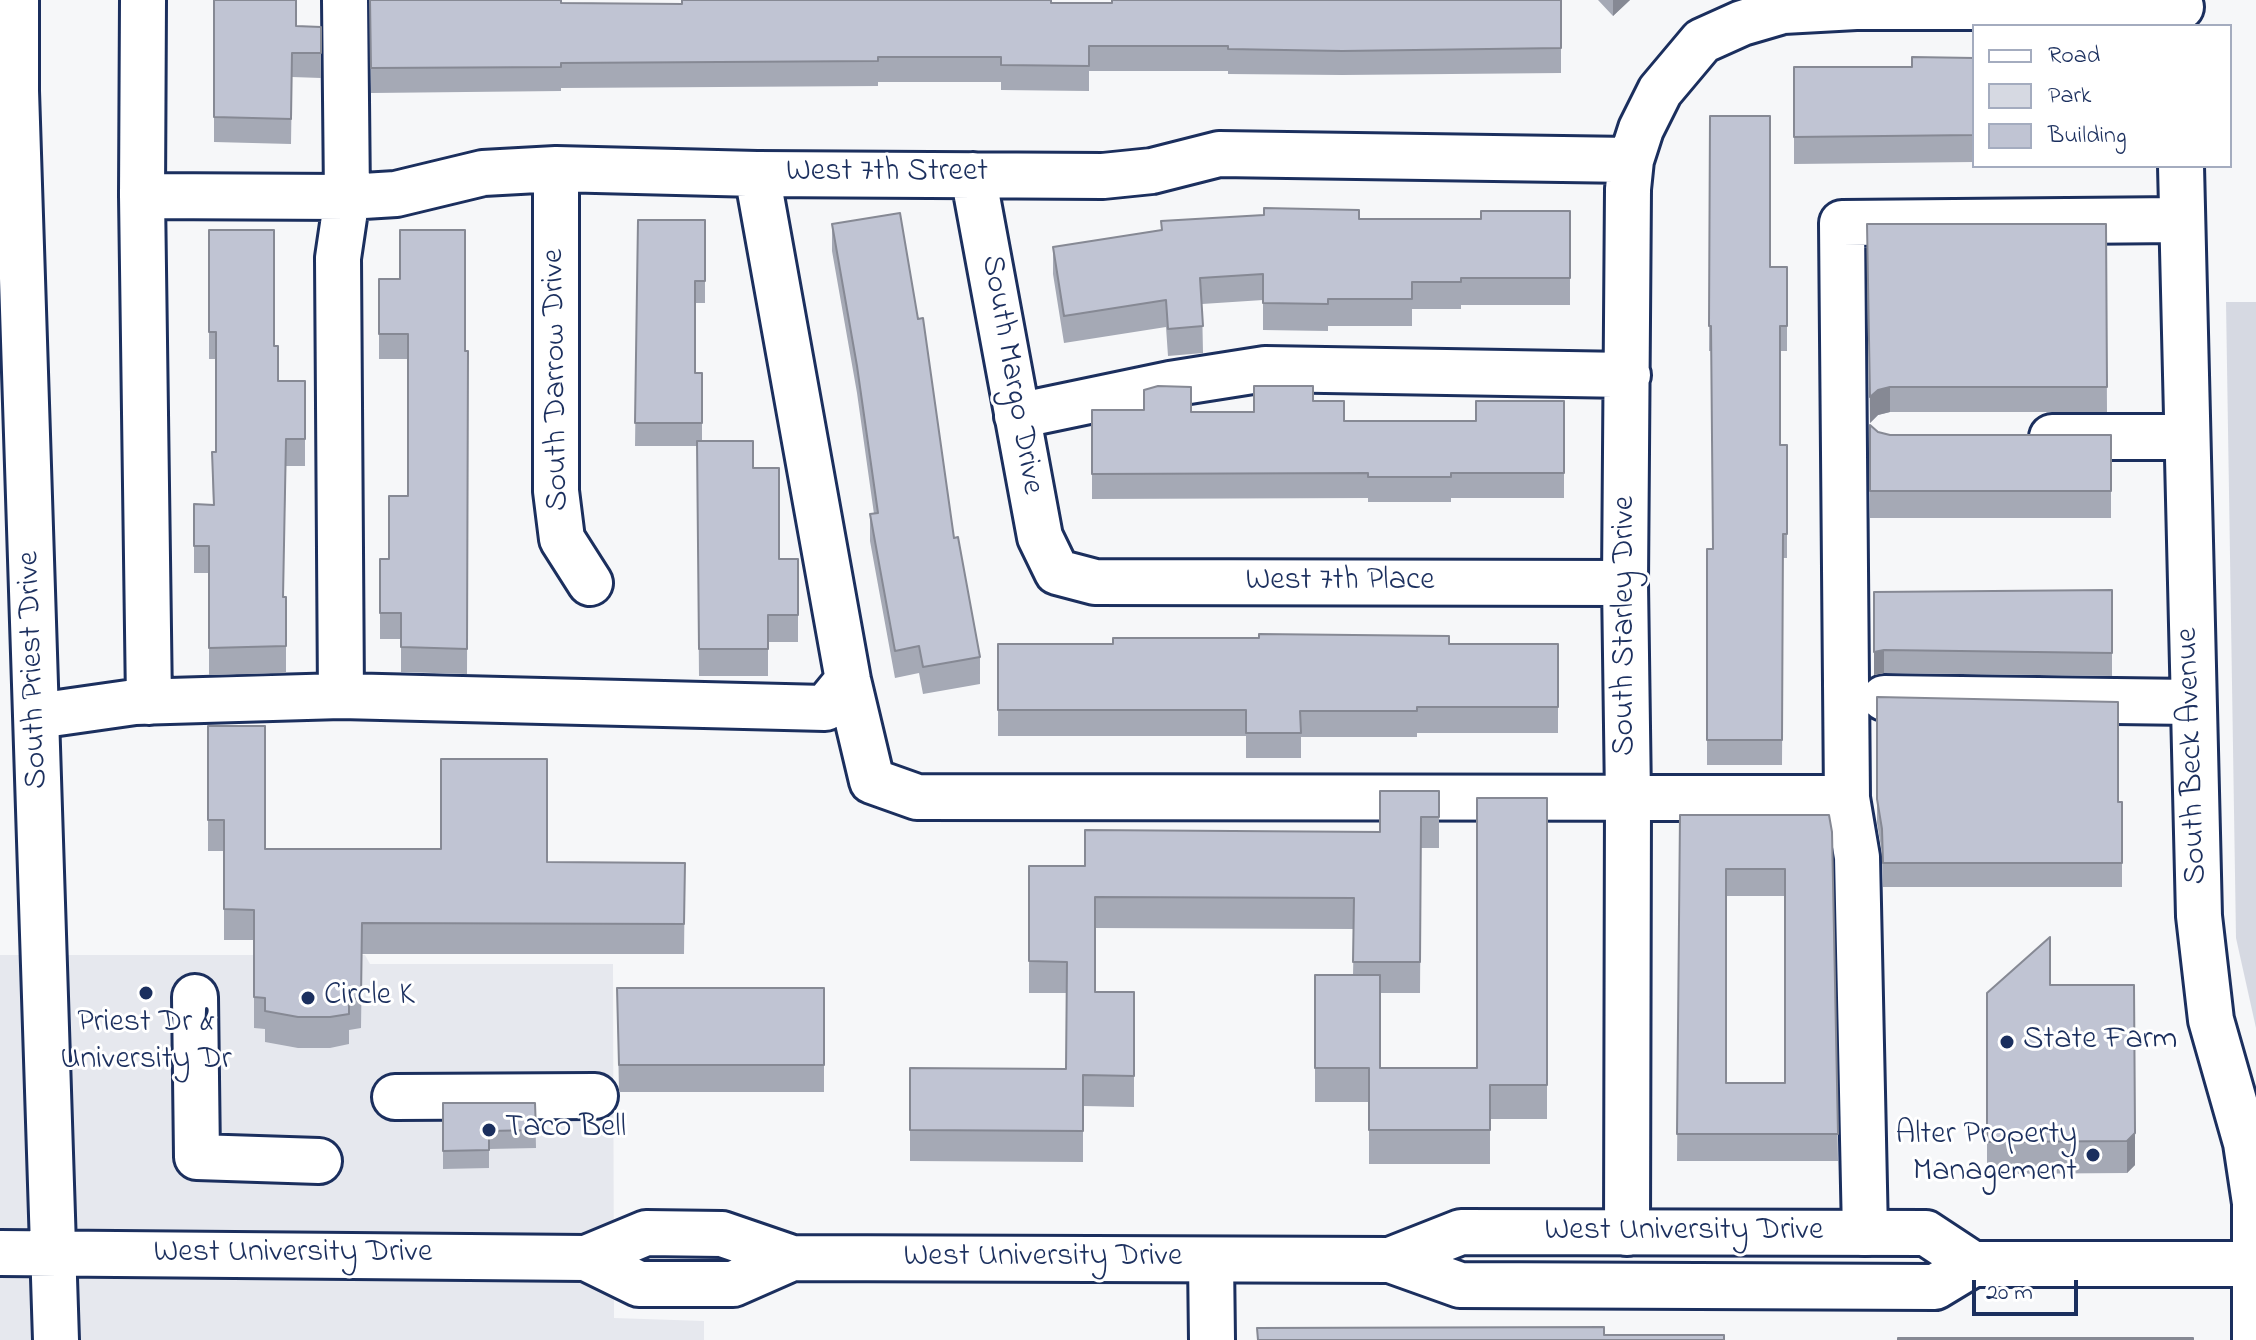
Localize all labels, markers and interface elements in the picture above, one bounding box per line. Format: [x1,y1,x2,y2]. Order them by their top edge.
legend [1972,24,2232,168]
text: Road [2048,39,2100,74]
text: Park [2048,79,2091,114]
text: Building [2048,119,2127,154]
street label: West 7th Street [786,155,988,193]
street label: South Darrow Drive [537,248,579,512]
street label: South Margo Drive [970,253,1050,497]
street label: South Starley Drive [1608,496,1646,756]
street label: South Priest Drive [12,550,58,790]
street label: West 7th Place [1245,564,1435,602]
street label: South Beck Avenue [2170,627,2218,885]
place label: Circle K [324,979,415,1017]
marker: Priest Dr & University Dr [137,984,155,1002]
marker: Circle K [299,989,317,1007]
place label: Priest Dr & University Dr [60,1006,232,1081]
place label: State Farm [2023,1023,2177,1061]
marker: State Farm [1998,1033,2016,1051]
place label: Taco Bell [505,1111,626,1149]
place label: Alter Property Management [1896,1118,2077,1193]
marker: Taco Bell [480,1121,498,1139]
marker: Alter Property Management [2084,1146,2102,1164]
street label: West University Drive [1545,1214,1823,1252]
street label: West University Drive [154,1236,432,1274]
street label: West University Drive [904,1240,1182,1278]
scale bar [1976,1264,2082,1314]
text: 20 m [1986,1276,2033,1311]

